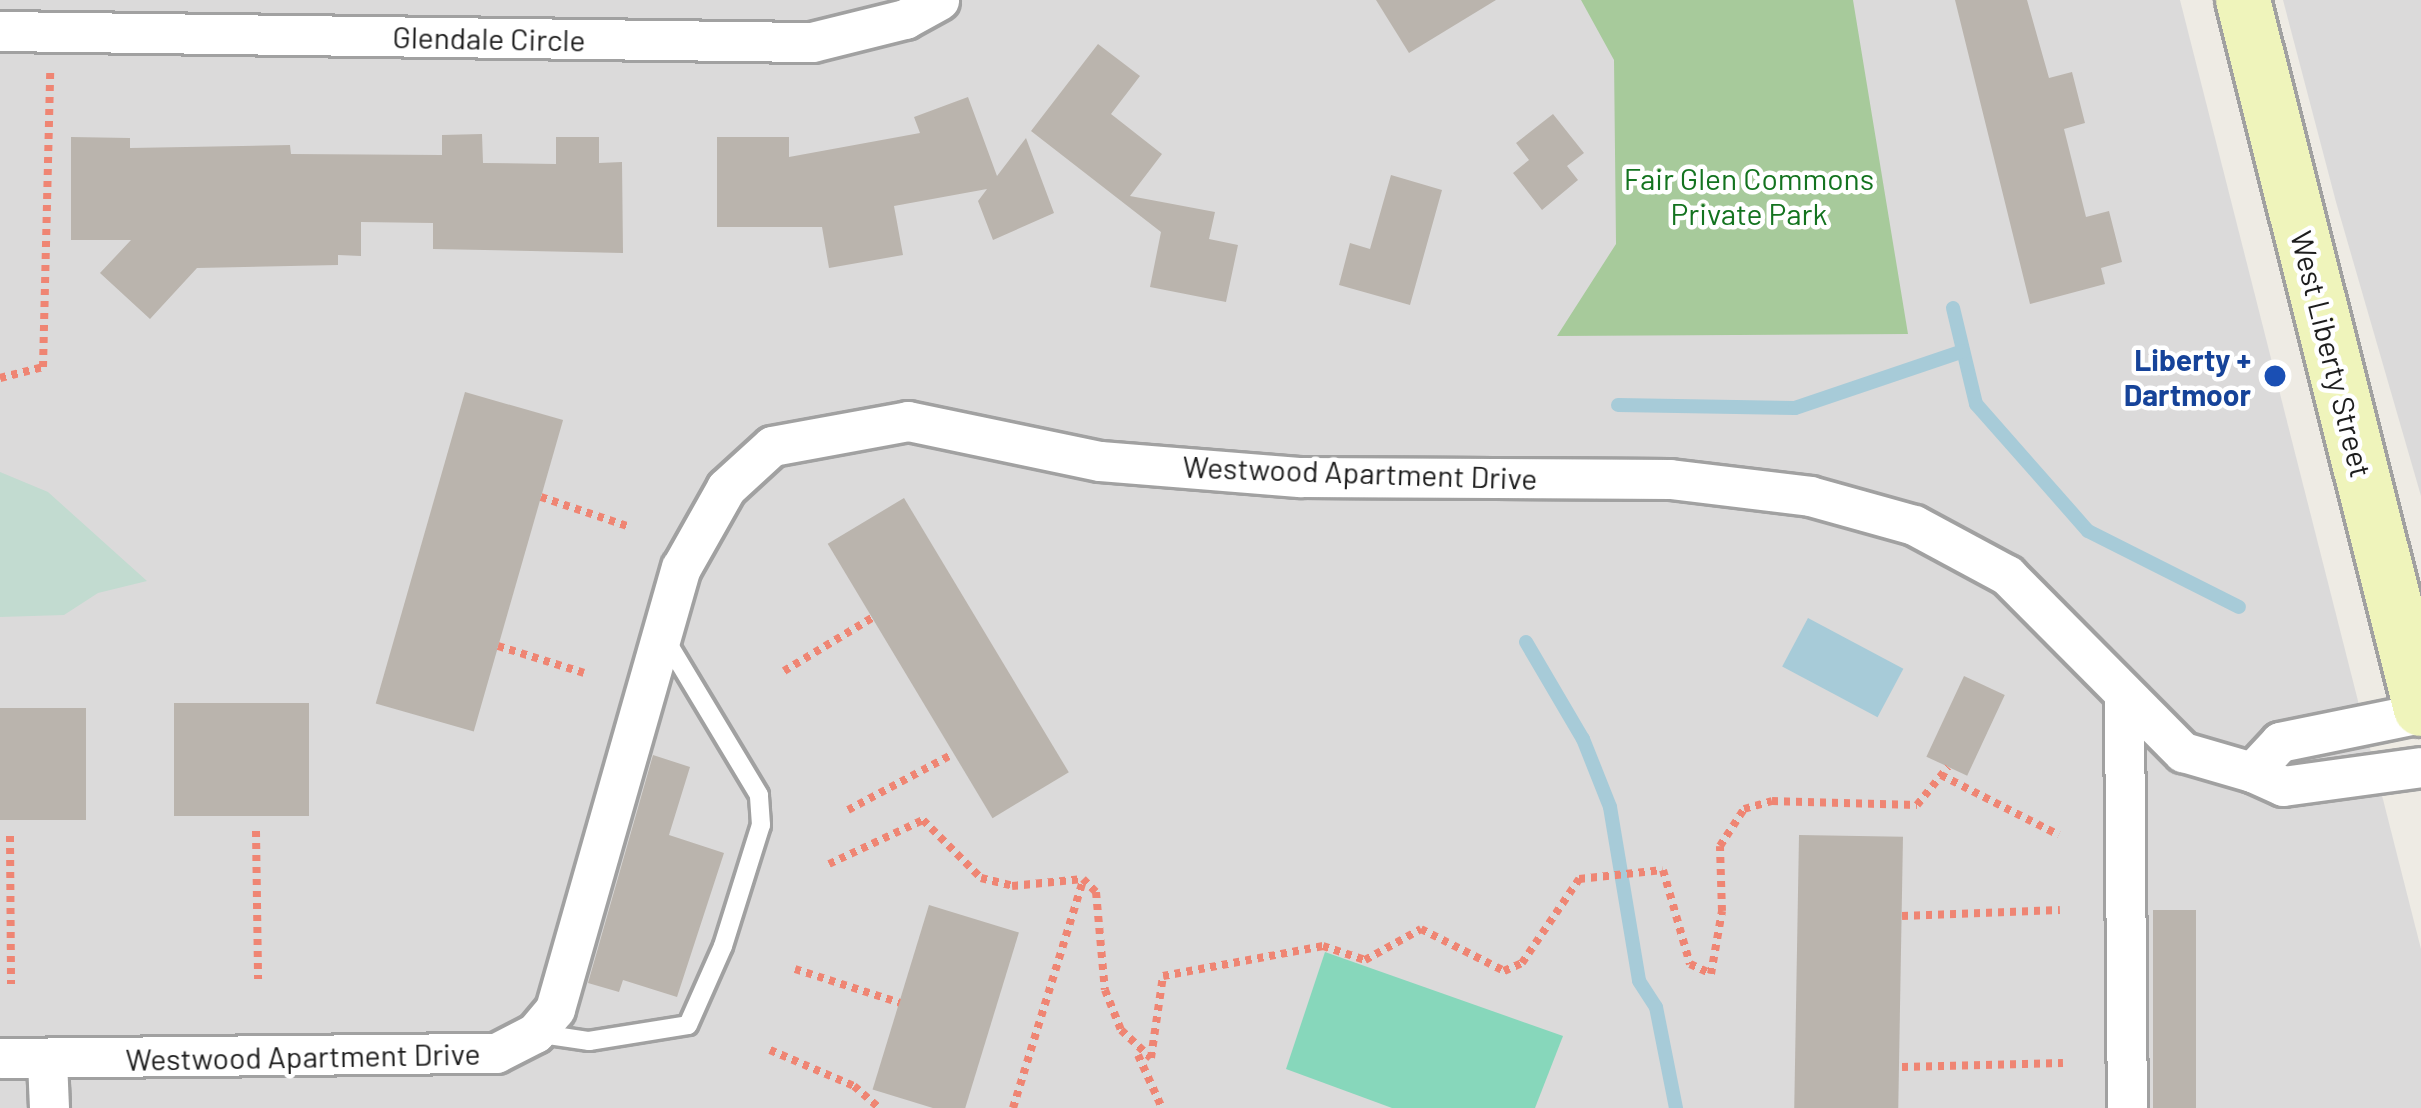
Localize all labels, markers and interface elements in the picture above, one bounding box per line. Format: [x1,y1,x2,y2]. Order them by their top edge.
street label: Glendale Circle [392,18,586,58]
park label: Fair Glen Commons Private Park [1624,160,1874,231]
street label: West Liberty Street [2284,227,2380,481]
place label: Liberty + Dartmoor [2124,341,2251,412]
marker: Liberty + Dartmoor [2262,363,2288,389]
street label: Westwood Apartment Drive [1182,448,1538,496]
street label: Westwood Apartment Drive [125,1035,481,1077]

